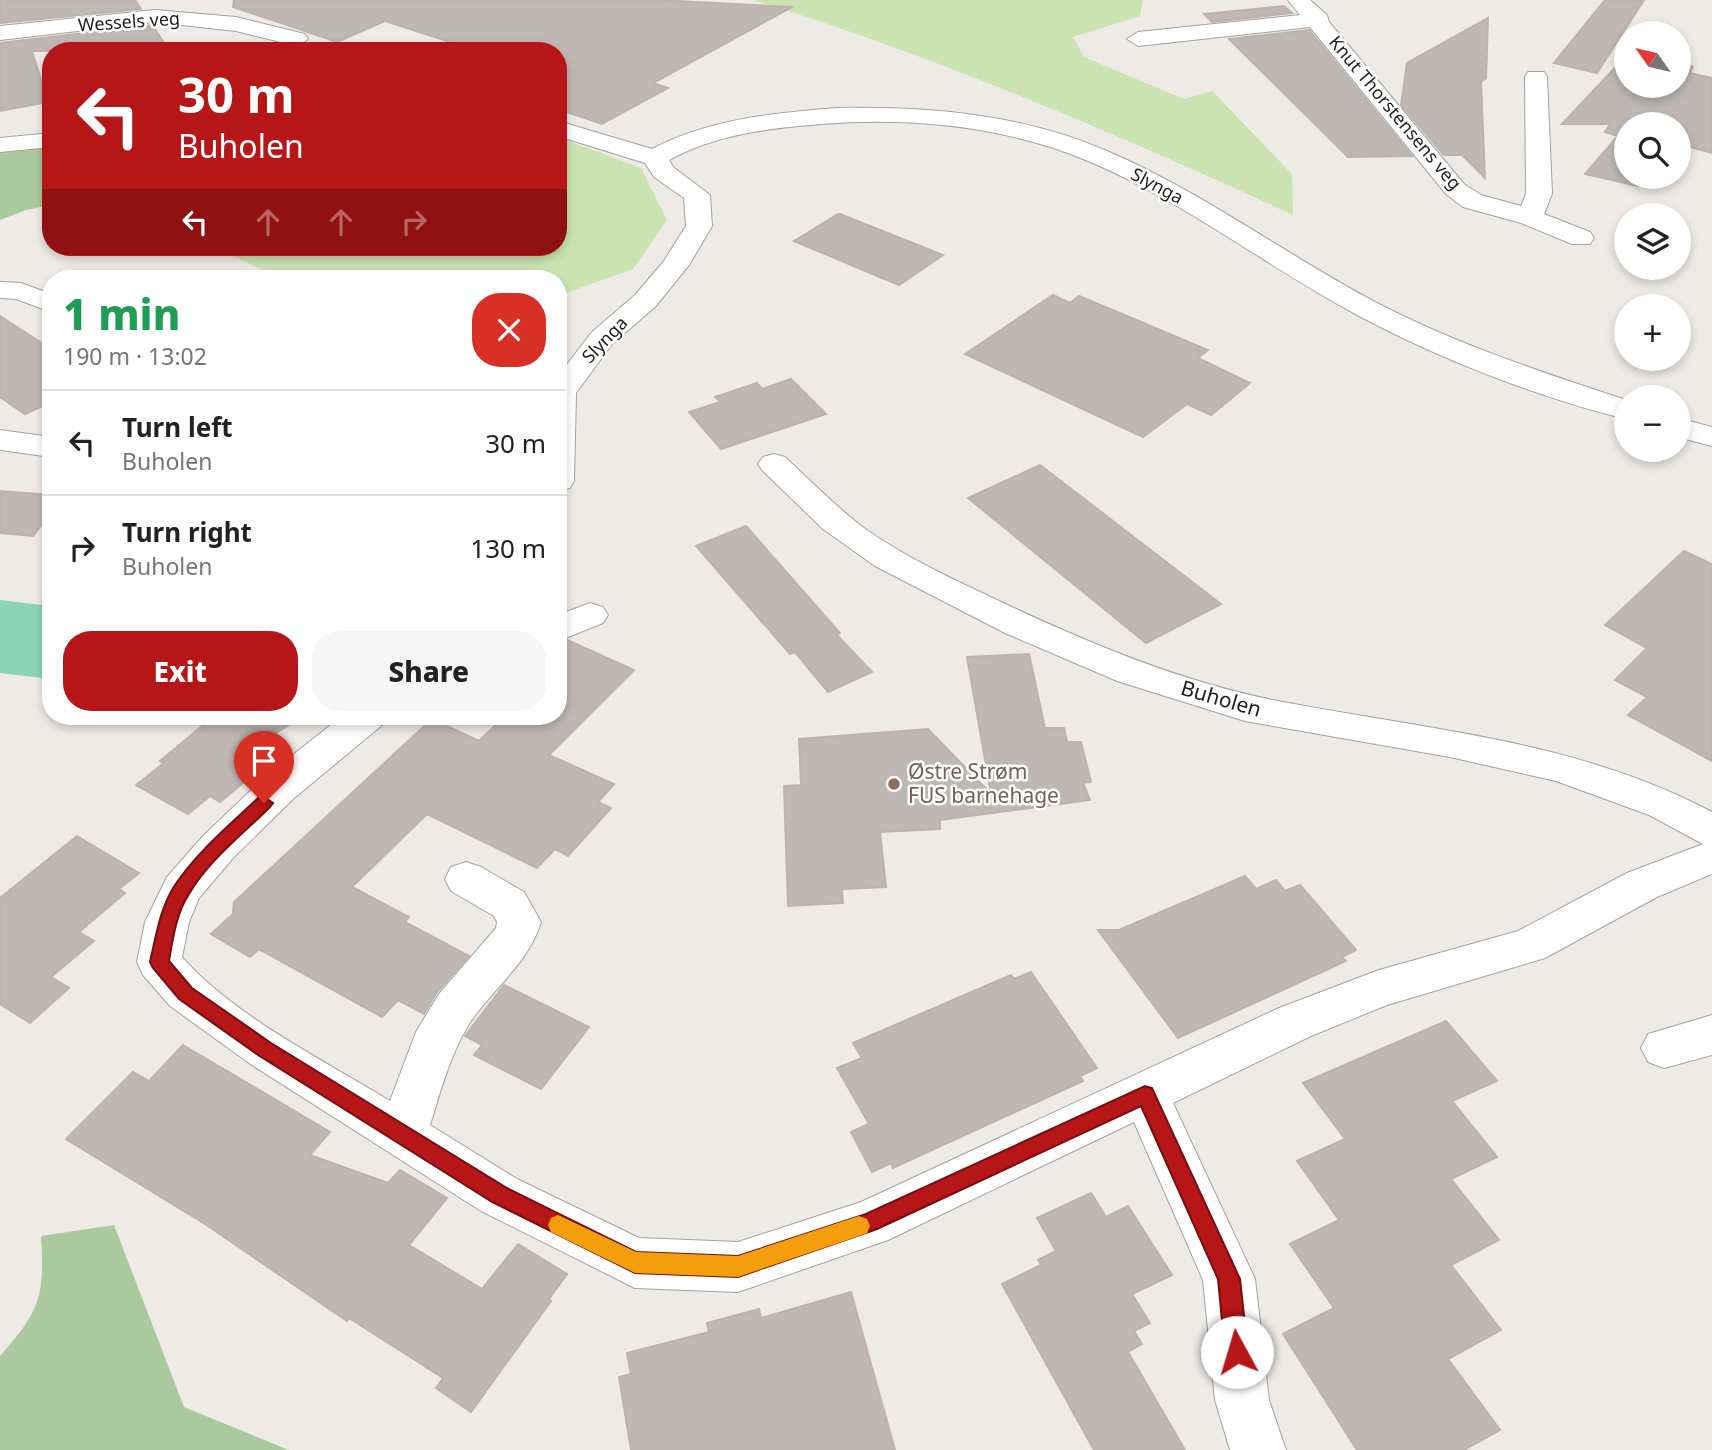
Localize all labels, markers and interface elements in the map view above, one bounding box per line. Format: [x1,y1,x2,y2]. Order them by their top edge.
street label: Wessels veg [77,5,181,37]
north arrow [1614,21,1690,98]
map controls [1614,21,1691,462]
street label: Knut Thorstensens veg [1324,30,1467,194]
text: 30 m [178,61,295,127]
icon: left [63,70,154,161]
button: search [1614,112,1691,189]
text: Buholen [178,124,304,167]
street label: Slynga [1127,161,1188,209]
icon: left [176,203,214,241]
icon: ahead [249,203,287,241]
icon: ahead [322,203,360,241]
icon: right [395,203,433,241]
button: layers [1614,203,1691,280]
text: 1 min [63,285,180,342]
button: close [472,293,546,367]
button: + [1614,294,1691,371]
street label: Slynga [576,311,632,368]
text: 190 m · 13:02 [63,340,207,372]
button: − [1614,385,1691,462]
text: Turn left [122,409,233,445]
icon: left [63,424,101,462]
text: 30 m [485,425,546,461]
text: Buholen [122,445,212,477]
text: Turn right [122,514,252,550]
icon: right [63,529,101,567]
text: 130 m [470,530,546,566]
text: Buholen [122,550,212,582]
button: Exit [63,631,298,711]
button: Share [312,631,546,711]
street label: Buholen [1178,673,1265,723]
pin [234,731,294,803]
icon: arrive [245,742,283,780]
place label: Østre Strøm FUS barnehage [908,757,1059,809]
marker: Østre Strøm FUS barnehage [886,776,902,792]
position arrow [1200,1315,1274,1389]

